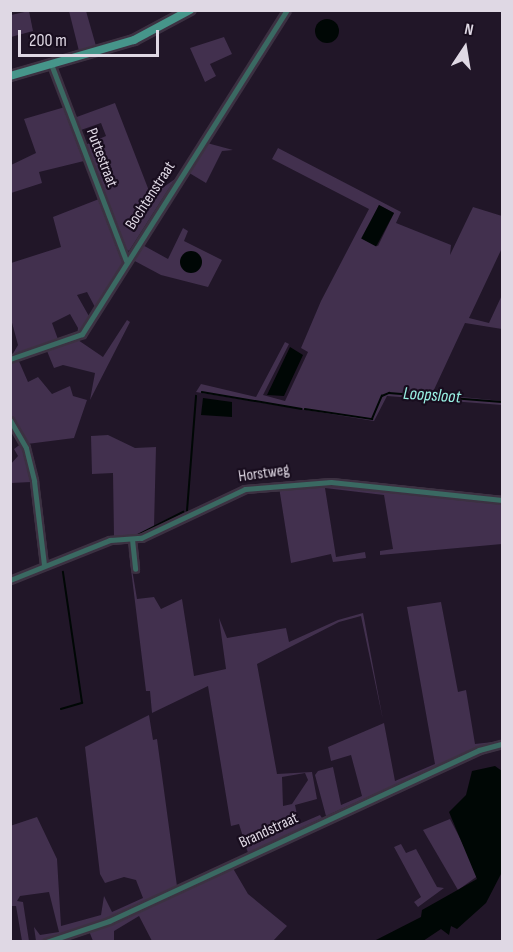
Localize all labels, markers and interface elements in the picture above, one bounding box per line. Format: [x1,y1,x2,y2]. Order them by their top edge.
scale bar [21,18,162,56]
north arrow [435,18,495,78]
text: N [463,20,475,40]
text: 200 m [29,30,67,51]
street label: Puttestraat [81,126,121,190]
street label: Bochtenstraat [122,158,180,234]
water label: Loopsloot [402,383,462,409]
street label: Horstweg [237,461,291,487]
street label: Brandstraat [236,809,302,853]

